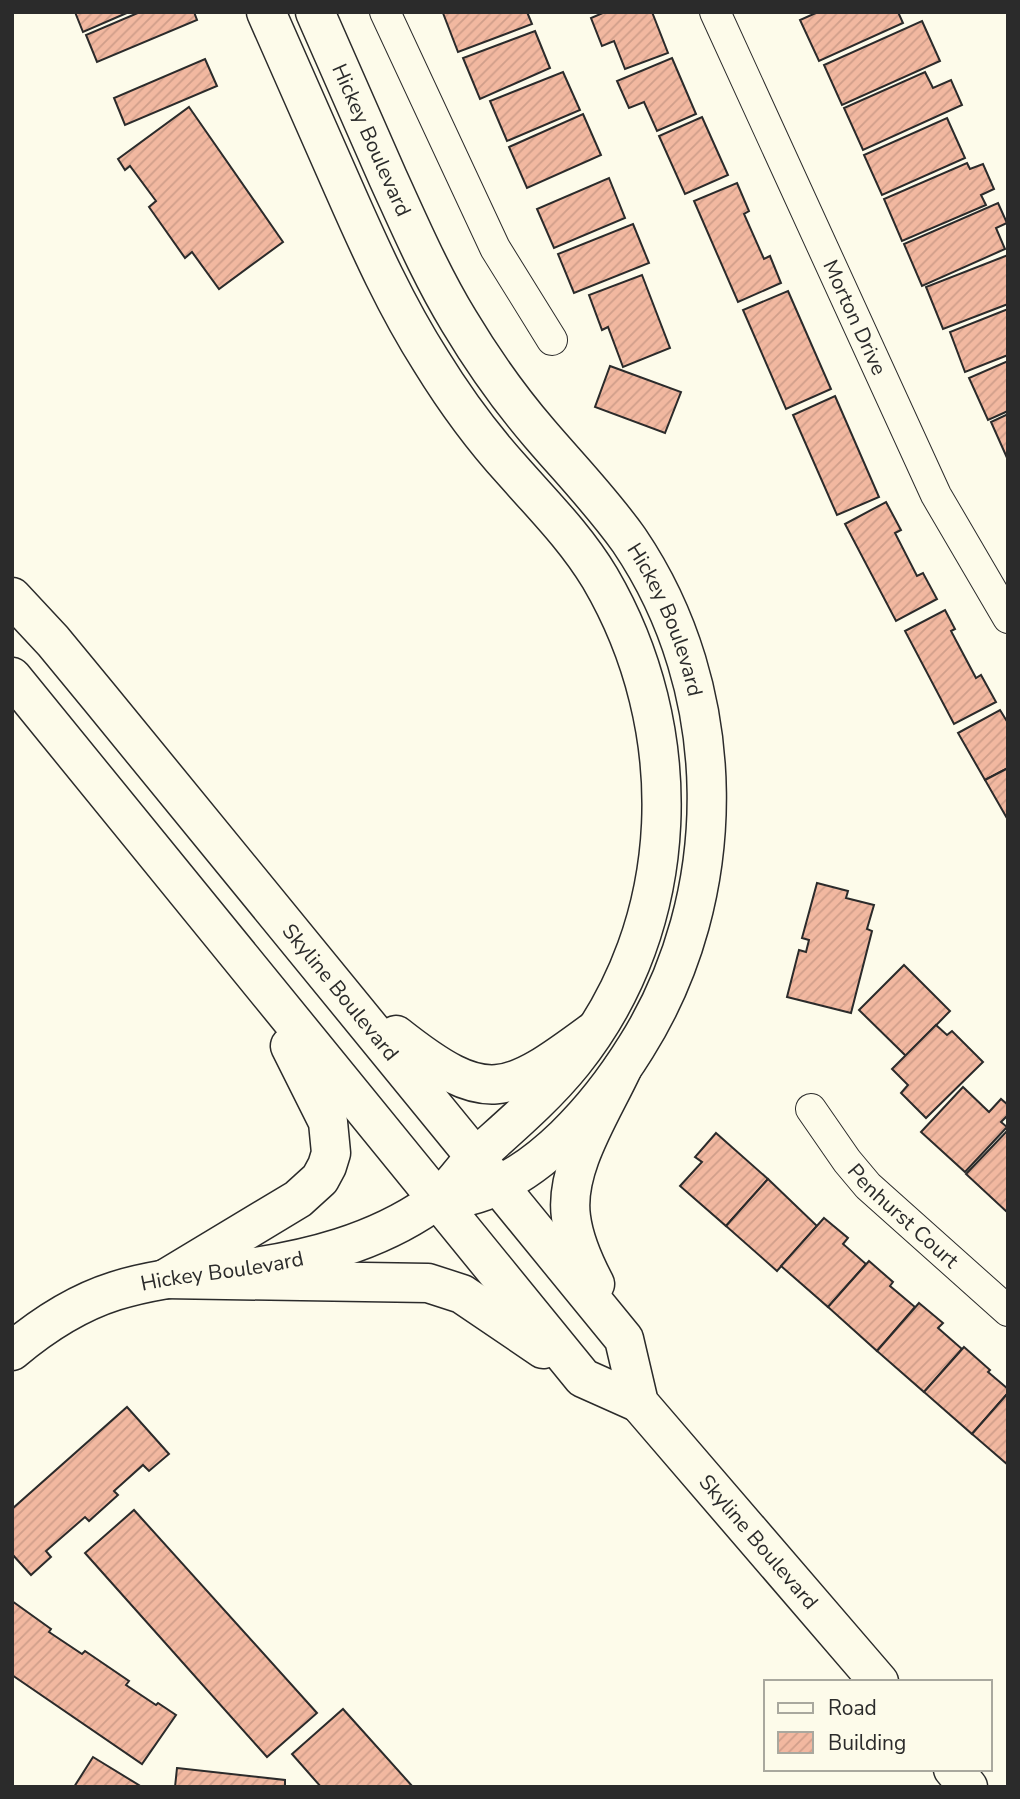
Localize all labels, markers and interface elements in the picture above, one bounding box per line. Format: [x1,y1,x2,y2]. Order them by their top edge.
street label: Hickey Boulevard [325,59,418,221]
street label: Morton Drive [816,255,893,380]
street label: Hickey Boulevard [621,538,709,699]
street label: Skyline Boulevard [276,918,405,1067]
street label: Penhurst Court [841,1158,965,1275]
street label: Hickey Boulevard [138,1244,306,1298]
street label: Skyline Boulevard [693,1469,825,1615]
legend [764,1680,992,1771]
text: Road [828,1694,877,1722]
text: Building [828,1729,906,1757]

